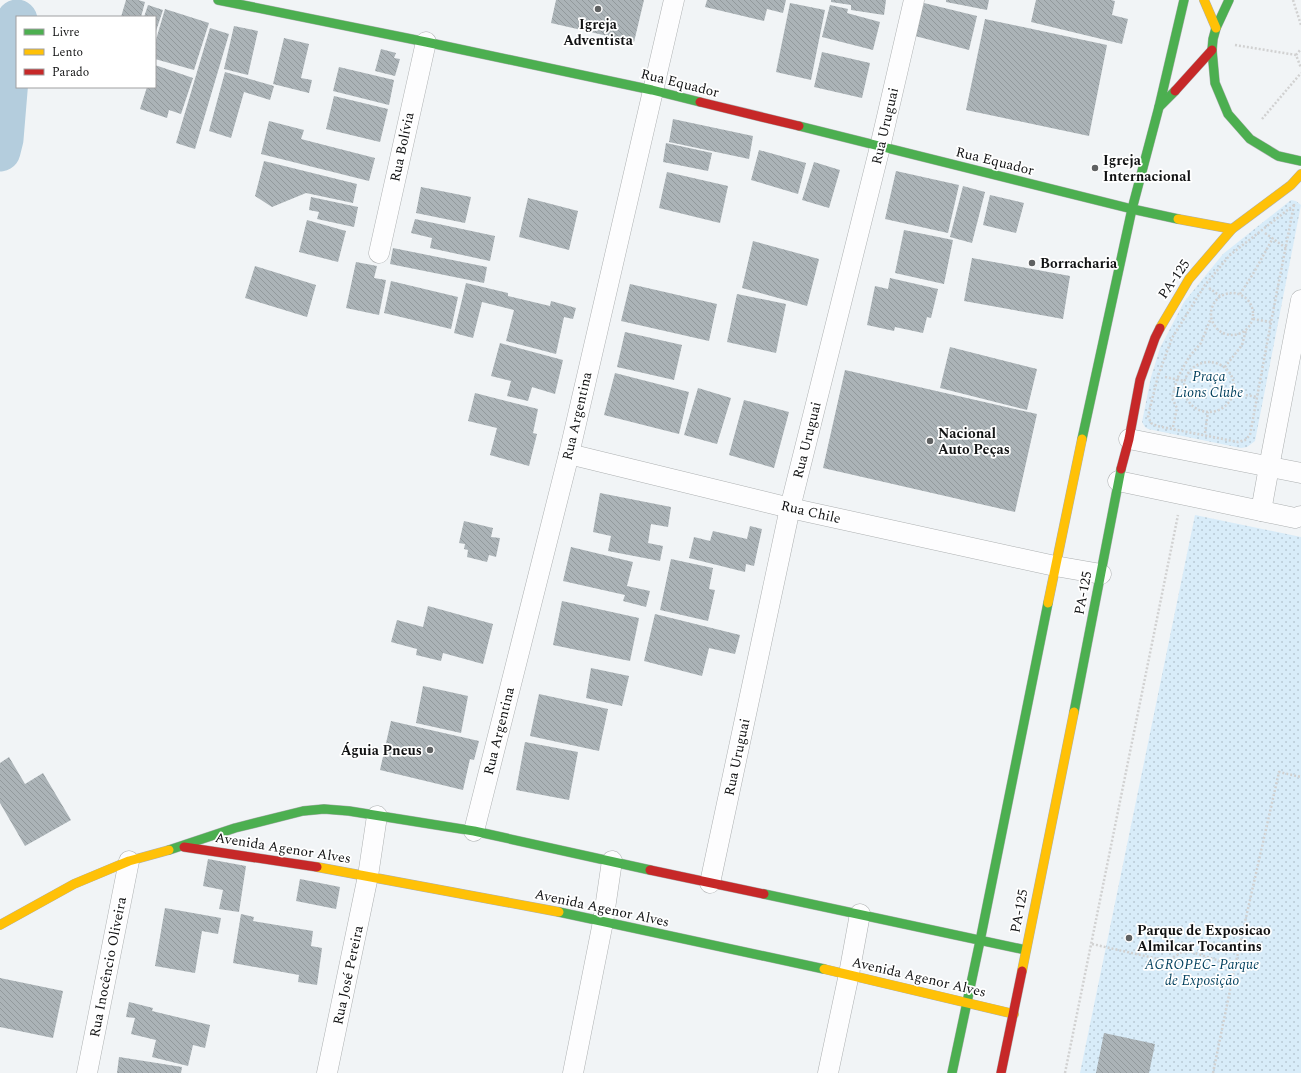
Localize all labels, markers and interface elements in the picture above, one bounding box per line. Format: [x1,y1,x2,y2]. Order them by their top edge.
marker: Igreja Adventista [593,4,603,14]
place label: Igreja Adventista [563,14,634,51]
legend [16,16,156,88]
text: Livre [52,23,80,42]
text: Lento [52,43,83,62]
text: Parado [52,63,89,82]
street label: Rua Equador [639,63,722,103]
street label: Rua Uruguai [866,85,904,167]
street label: Rua Bolívia [384,110,420,184]
street label: Rua Equador [954,141,1037,181]
place label: Igreja Internacional [1103,150,1191,187]
marker: Igreja Internacional [1090,163,1100,173]
place label: Borracharia [1040,253,1118,274]
street label: PA-125 [1153,255,1195,303]
marker: Borracharia [1027,258,1037,268]
park label: Praça Lions Clube [1175,366,1243,403]
street label: Rua Argentina [557,370,597,462]
street label: Rua Uruguai [787,399,827,481]
place label: Nacional Auto Peças [938,423,1010,460]
marker: Nacional Auto Peças [925,436,935,446]
street label: Rua Chile [779,495,843,529]
street label: PA-125 [1068,569,1098,617]
street label: Rua Argentina [478,685,520,777]
street label: Rua Uruguai [719,716,755,798]
place label: Águia Pneus [341,740,422,761]
marker: Águia Pneus [425,745,435,755]
street label: Avenida Agenor Alves [214,827,352,869]
street label: Avenida Agenor Alves [533,883,671,933]
street label: PA-125 [1004,887,1034,935]
street label: Rua Inocêncio Oliveira [84,895,132,1039]
place label: Parque de Exposicao Almilcar Tocantins [1137,920,1271,957]
street label: Rua José Pereira [327,923,369,1027]
marker: Parque de Exposicao Almilcar Tocantins [1124,933,1134,943]
street label: Avenida Agenor Alves [850,951,988,1003]
park label: AGROPEC- Parque de Exposição [1144,954,1259,991]

